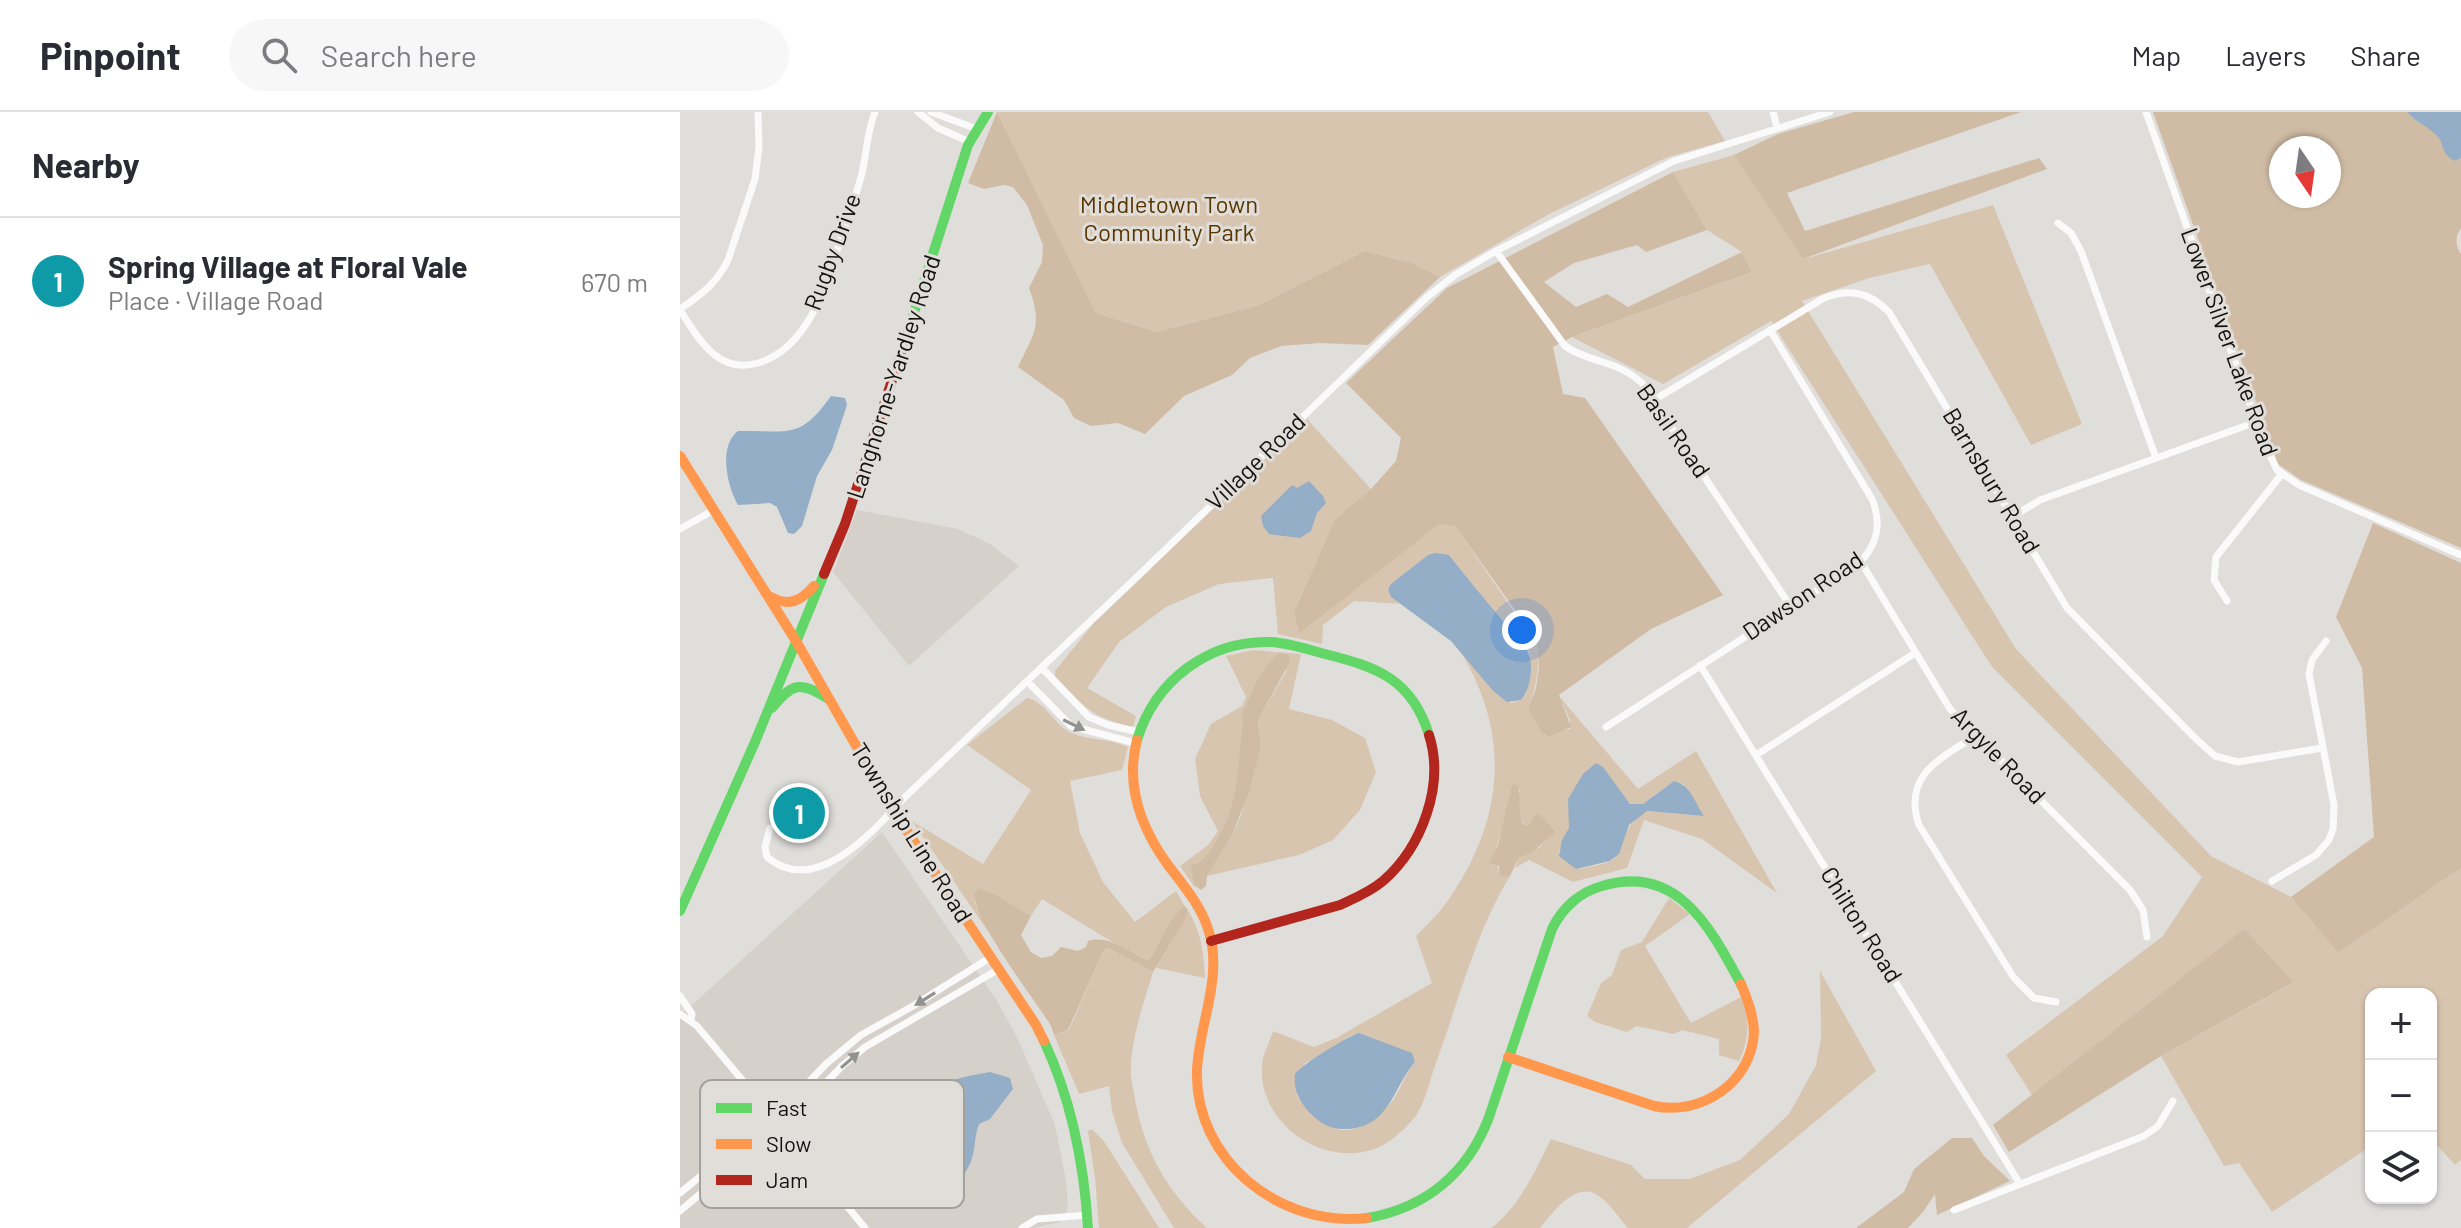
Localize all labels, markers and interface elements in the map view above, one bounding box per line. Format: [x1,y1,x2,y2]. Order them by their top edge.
search box [229,19,789,91]
text: Pinpoint [40,32,181,78]
icon: search [257,33,301,77]
text: Search here [321,37,477,73]
text: Map [2131,38,2181,72]
text: Layers [2225,38,2306,72]
text: Share [2350,38,2421,72]
north arrow [2269,136,2341,208]
text: Nearby [32,144,140,185]
street label: Rugby Drive [797,189,866,314]
park label: Middletown Town Community Park [1080,189,1258,246]
street label: Lower Silver Lake Road [2176,224,2285,459]
text: Spring Village at Floral Vale [108,248,468,284]
street label: Langhorne-Yardley Road [839,251,946,502]
text: 1 [53,266,63,297]
text: 670 m [581,266,648,297]
text: Place · Village Road [108,284,323,315]
street label: Basil Road [1631,377,1717,483]
street label: Barnsbury Road [1937,402,2047,558]
street label: Village Road [1199,406,1311,515]
street label: Dawson Road [1737,544,1868,646]
your location [1502,610,1542,650]
street label: Argyle Road [1946,701,2052,809]
one-way arrow [1062,718,1085,732]
street label: Township Line Road [845,737,979,928]
pin: 1 [773,783,825,843]
street label: Chilton Road [1815,861,1909,988]
map controls [2365,988,2437,1204]
button: + [2365,988,2437,1060]
one-way arrow [914,992,936,1006]
one-way arrow [839,1052,859,1069]
button: − [2365,1060,2437,1132]
legend [700,1080,964,1208]
text: Fast [766,1094,808,1120]
text: Slow [766,1130,811,1156]
button: layers [2365,1132,2437,1204]
text: Jam [766,1166,808,1192]

